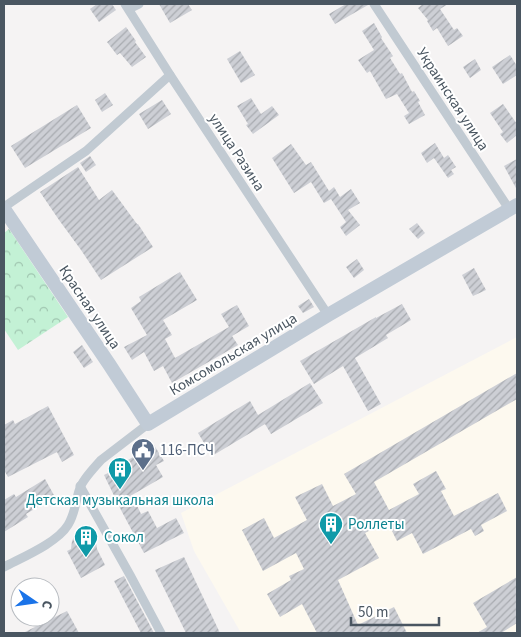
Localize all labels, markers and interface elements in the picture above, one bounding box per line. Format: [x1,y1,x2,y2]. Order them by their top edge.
street label: Украинская улица [411,44,494,155]
street label: улица Разина [204,109,270,195]
street label: Красная улица [54,261,125,353]
street label: Комсомольская улица [165,308,301,401]
public building icon: 116-ПСЧ [130,437,156,471]
place label: 116-ПСЧ [160,440,214,461]
building icon: Детская музыкальная школа [107,456,133,490]
place label: Детская музыкальная школа [26,490,214,511]
building icon: Роллеты [318,511,344,545]
place label: Роллеты [348,514,405,535]
building icon: Сокол [73,524,99,558]
place label: Сокол [104,527,144,548]
north arrow [10,577,60,627]
scale bar [351,594,438,626]
text: С [36,598,57,611]
text: 50 m [358,602,388,623]

